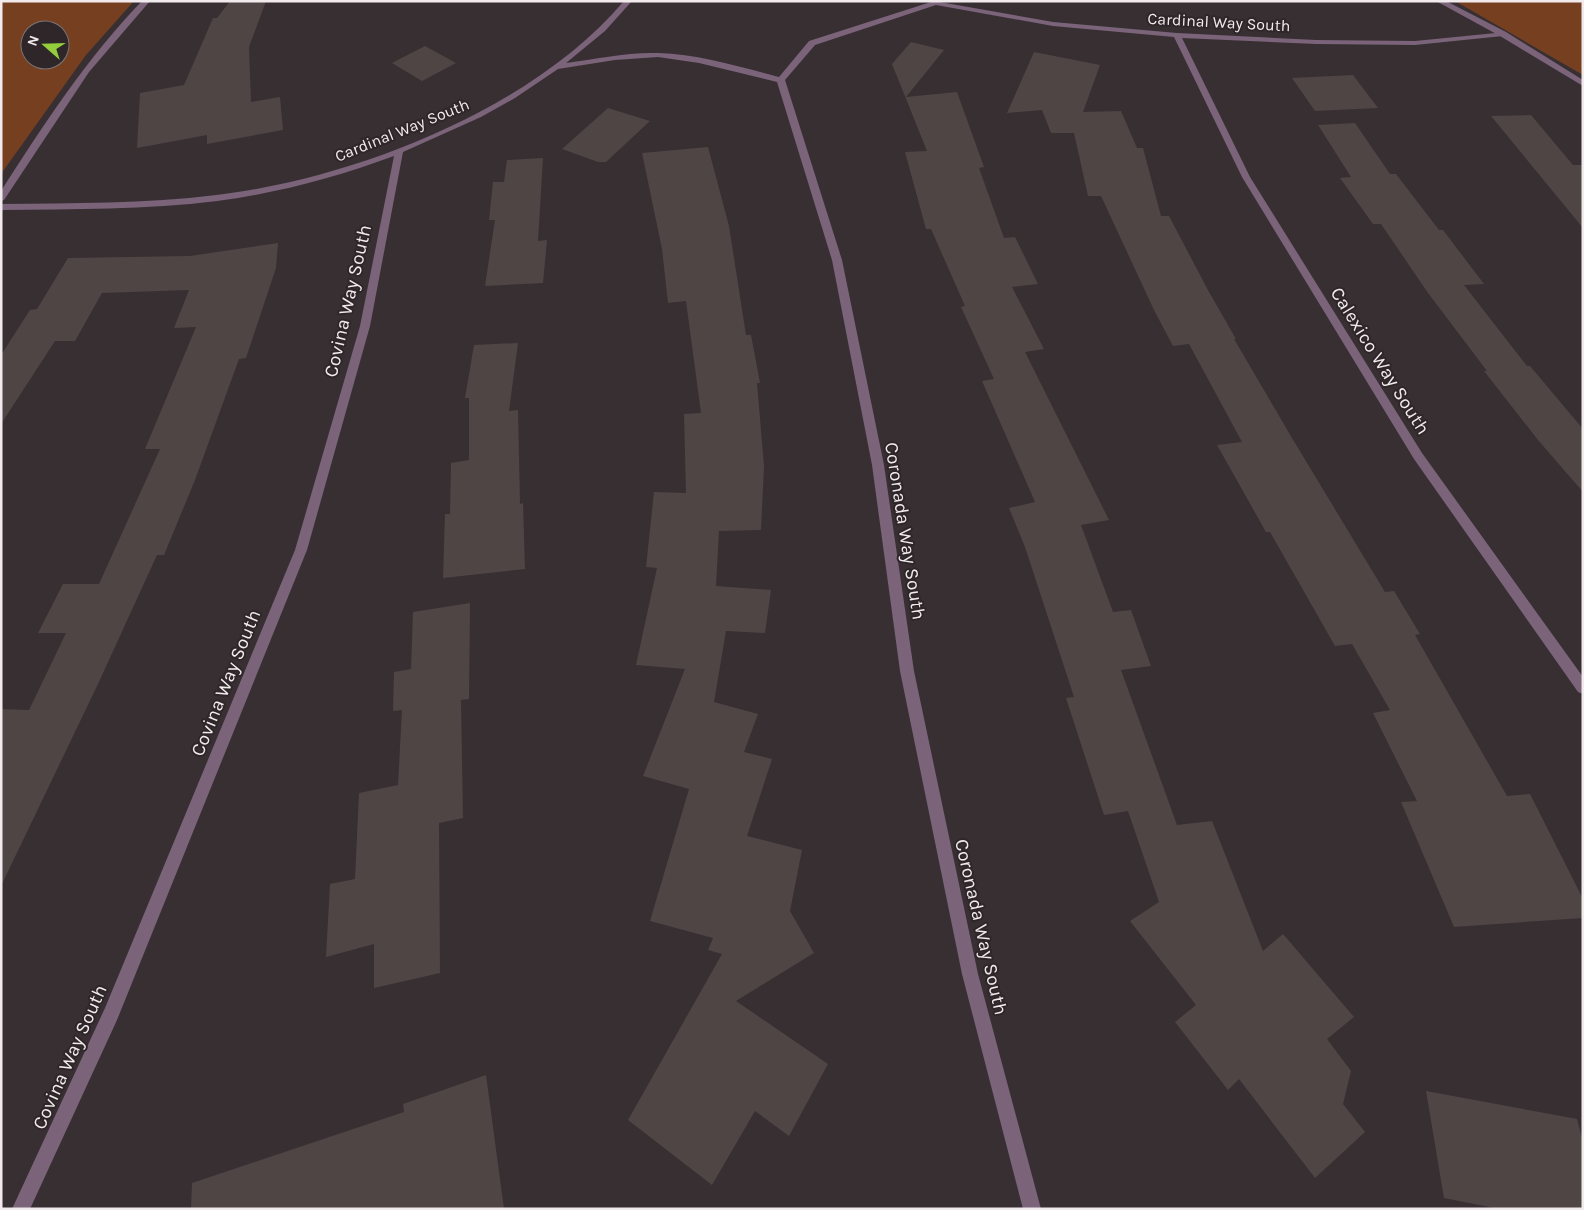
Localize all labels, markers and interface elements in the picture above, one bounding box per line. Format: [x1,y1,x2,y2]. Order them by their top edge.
street label: Cardinal Way South [1147,9,1291,35]
north arrow [20,20,70,70]
text: N [24,33,43,48]
street label: Cardinal Way South [332,94,472,166]
street label: Covina Way South [320,223,376,379]
street label: Calexico Way South [1326,283,1434,439]
street label: Coronada Way South [880,441,930,621]
street label: Covina Way South [187,607,265,759]
street label: Coronada Way South [950,837,1012,1017]
street label: Covina Way South [28,981,112,1133]

